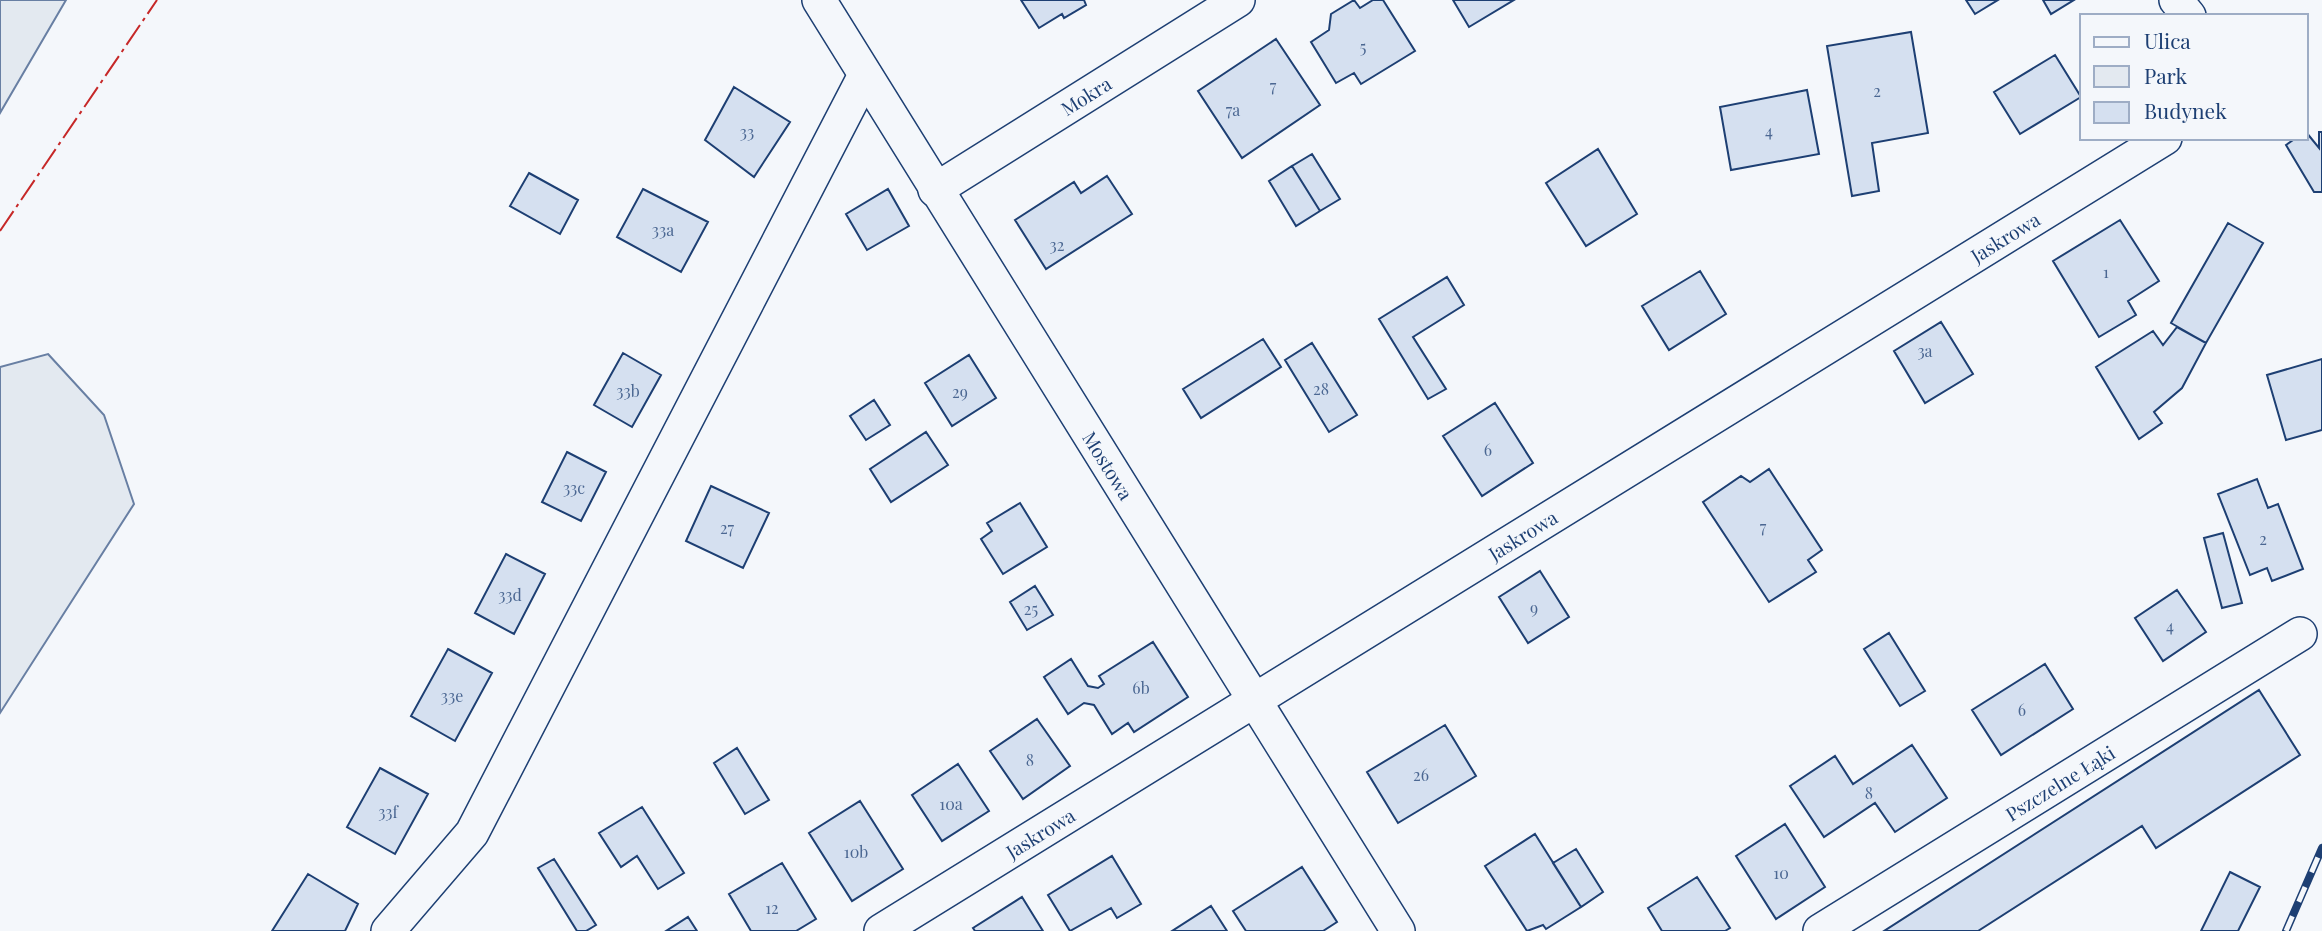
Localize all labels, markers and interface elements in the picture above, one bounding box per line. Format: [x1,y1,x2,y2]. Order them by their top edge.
legend [2080,14,2308,140]
text: Ulica [2144,26,2191,54]
house number: 5 [1360,36,1366,57]
text: Park [2144,61,2188,89]
street label: Mokra [1056,70,1116,121]
house number: 7 [1270,75,1277,96]
house number: 2 [1873,80,1881,101]
text: Budynek [2144,96,2227,124]
house number: 7a [1226,99,1240,120]
house number: 4 [1765,120,1773,141]
house number: 33 [740,121,754,142]
street label: Jaskrowa [1965,205,2045,269]
house number: 33a [652,219,674,240]
house number: 32 [1050,234,1064,255]
house number: 1 [2103,261,2109,282]
house number: 3a [1917,340,1933,361]
house number: 28 [1313,378,1329,399]
house number: 33b [616,380,640,401]
house number: 29 [952,381,968,402]
street label: Mostowa [1077,426,1140,505]
house number: 6 [1484,439,1492,460]
house number: 33c [563,477,585,498]
street label: Jaskrowa [1482,503,1562,567]
house number: 7 [1760,516,1767,537]
house number: 27 [720,517,735,538]
house number: 2 [2259,528,2267,549]
house number: 33d [498,584,522,605]
house number: 9 [1530,597,1538,618]
house number: 25 [1024,598,1038,619]
house number: 4 [2166,615,2174,636]
house number: 6b [1132,677,1150,698]
house number: 33e [441,685,463,706]
house number: 6 [2018,699,2026,720]
street label: Pszczelne Łąki [2000,739,2120,826]
house number: 8 [1026,749,1034,770]
house number: 26 [1413,764,1429,785]
house number: 8 [1865,782,1873,803]
house number: 10a [939,793,963,814]
house number: 33f [378,801,400,822]
street label: Jaskrowa [1000,801,1080,864]
house number: 10b [844,841,868,862]
house number: 10 [1773,862,1789,883]
house number: 12 [765,897,779,918]

